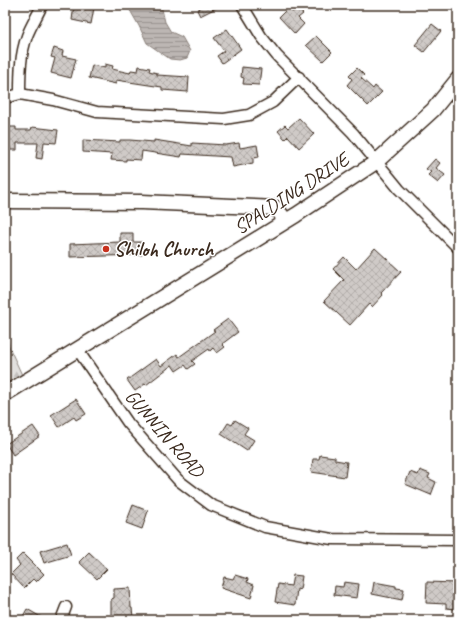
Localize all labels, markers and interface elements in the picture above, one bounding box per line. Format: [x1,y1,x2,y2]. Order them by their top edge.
street label: SPALDING DRIVE [229,146,356,240]
place label: Shiloh Church [114,237,215,262]
marker: Shiloh Church [101,244,111,254]
street label: GUNNIN ROAD [120,384,211,484]

